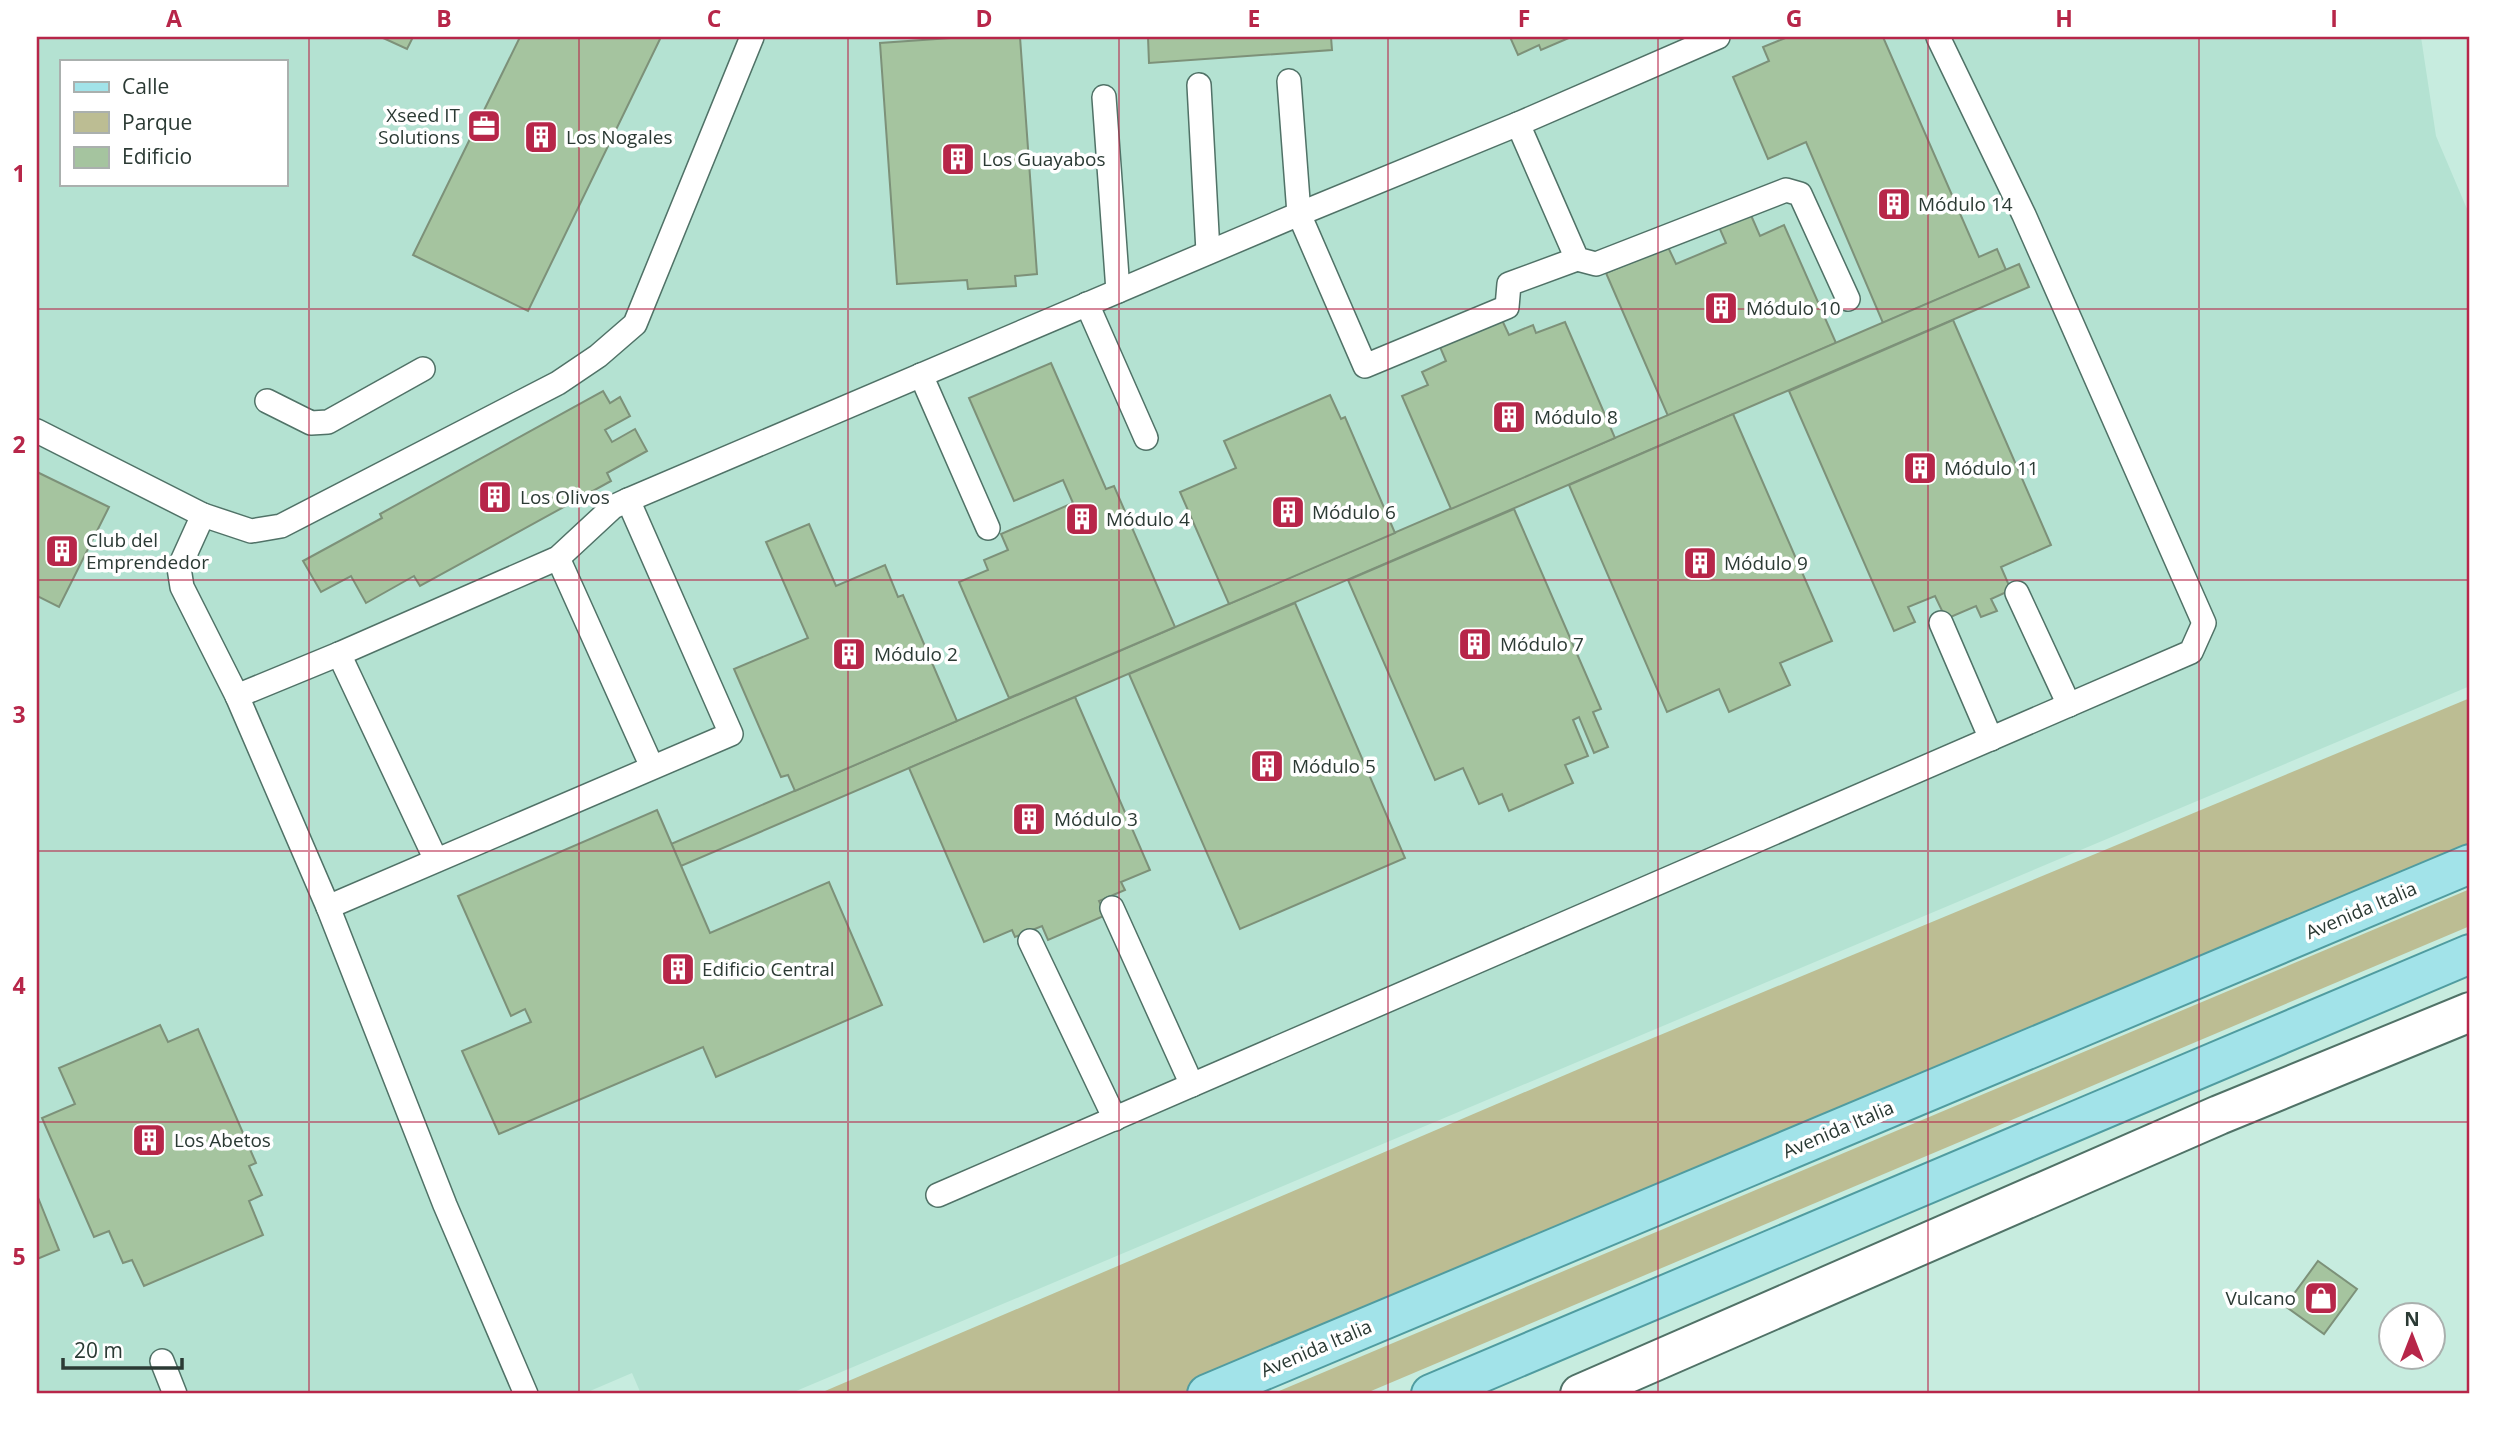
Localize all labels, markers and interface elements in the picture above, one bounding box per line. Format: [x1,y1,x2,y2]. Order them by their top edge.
text: A [166,2,182,34]
text: B [436,2,452,34]
text: C [707,2,721,34]
text: D [975,2,993,34]
text: E [1248,2,1260,34]
text: F [1518,2,1530,34]
text: G [1786,2,1802,34]
text: H [2055,2,2073,34]
text: I [2330,2,2338,34]
legend [60,60,287,186]
text: Calle [122,72,169,100]
place label: Xseed IT Solutions [378,102,461,150]
office icon: Xseed IT Solutions [465,107,503,145]
text: Parque [122,108,192,136]
building icon: Los Nogales [522,118,560,156]
place label: Los Nogales [566,124,672,150]
building icon: Los Guayabos [939,140,977,178]
text: Edificio [122,142,192,170]
place label: Los Guayabos [982,146,1106,172]
text: 1 [12,157,26,189]
building icon: Módulo 14 [1875,185,1913,223]
place label: Módulo 14 [1918,191,2013,217]
building icon: Módulo 10 [1702,289,1740,327]
place label: Módulo 10 [1746,295,1841,321]
building icon: Módulo 8 [1490,398,1528,436]
place label: Módulo 8 [1534,404,1618,430]
text: 2 [12,428,26,460]
building icon: Módulo 11 [1901,449,1939,487]
place label: Módulo 11 [1944,455,2039,481]
building icon: Los Olivos [476,478,514,516]
place label: Los Olivos [520,484,610,510]
building icon: Módulo 6 [1269,493,1307,531]
place label: Módulo 6 [1312,499,1396,525]
building icon: Módulo 4 [1063,500,1101,538]
place label: Módulo 4 [1106,506,1190,532]
place label: Club del Emprendedor [86,527,209,575]
building icon: Club del Emprendedor [43,532,81,570]
building icon: Módulo 9 [1681,544,1719,582]
place label: Módulo 9 [1724,550,1808,576]
building icon: Módulo 7 [1456,625,1494,663]
place label: Módulo 7 [1500,631,1584,657]
building icon: Módulo 2 [830,635,868,673]
place label: Módulo 2 [874,641,958,667]
text: 3 [12,698,26,730]
building icon: Módulo 5 [1248,747,1286,785]
place label: Módulo 5 [1292,753,1376,779]
building icon: Módulo 3 [1010,800,1048,838]
place label: Módulo 3 [1054,806,1138,832]
street label: Avenida Italia [2301,875,2421,945]
building icon: Edificio Central [659,950,697,988]
place label: Edificio Central [702,956,835,982]
text: 4 [12,969,26,1001]
street label: Avenida Italia [1778,1094,1898,1164]
building icon: Los Abetos [130,1121,168,1159]
place label: Los Abetos [174,1127,271,1153]
text: 5 [12,1240,26,1272]
shop icon: Vulcano [2302,1279,2340,1317]
place label: Vulcano [2225,1285,2296,1311]
north arrow [2378,1302,2448,1372]
text: N [2404,1306,2420,1332]
street label: Avenida Italia [1256,1313,1376,1383]
scale bar [63,1326,182,1370]
text: 20 m [74,1336,123,1364]

